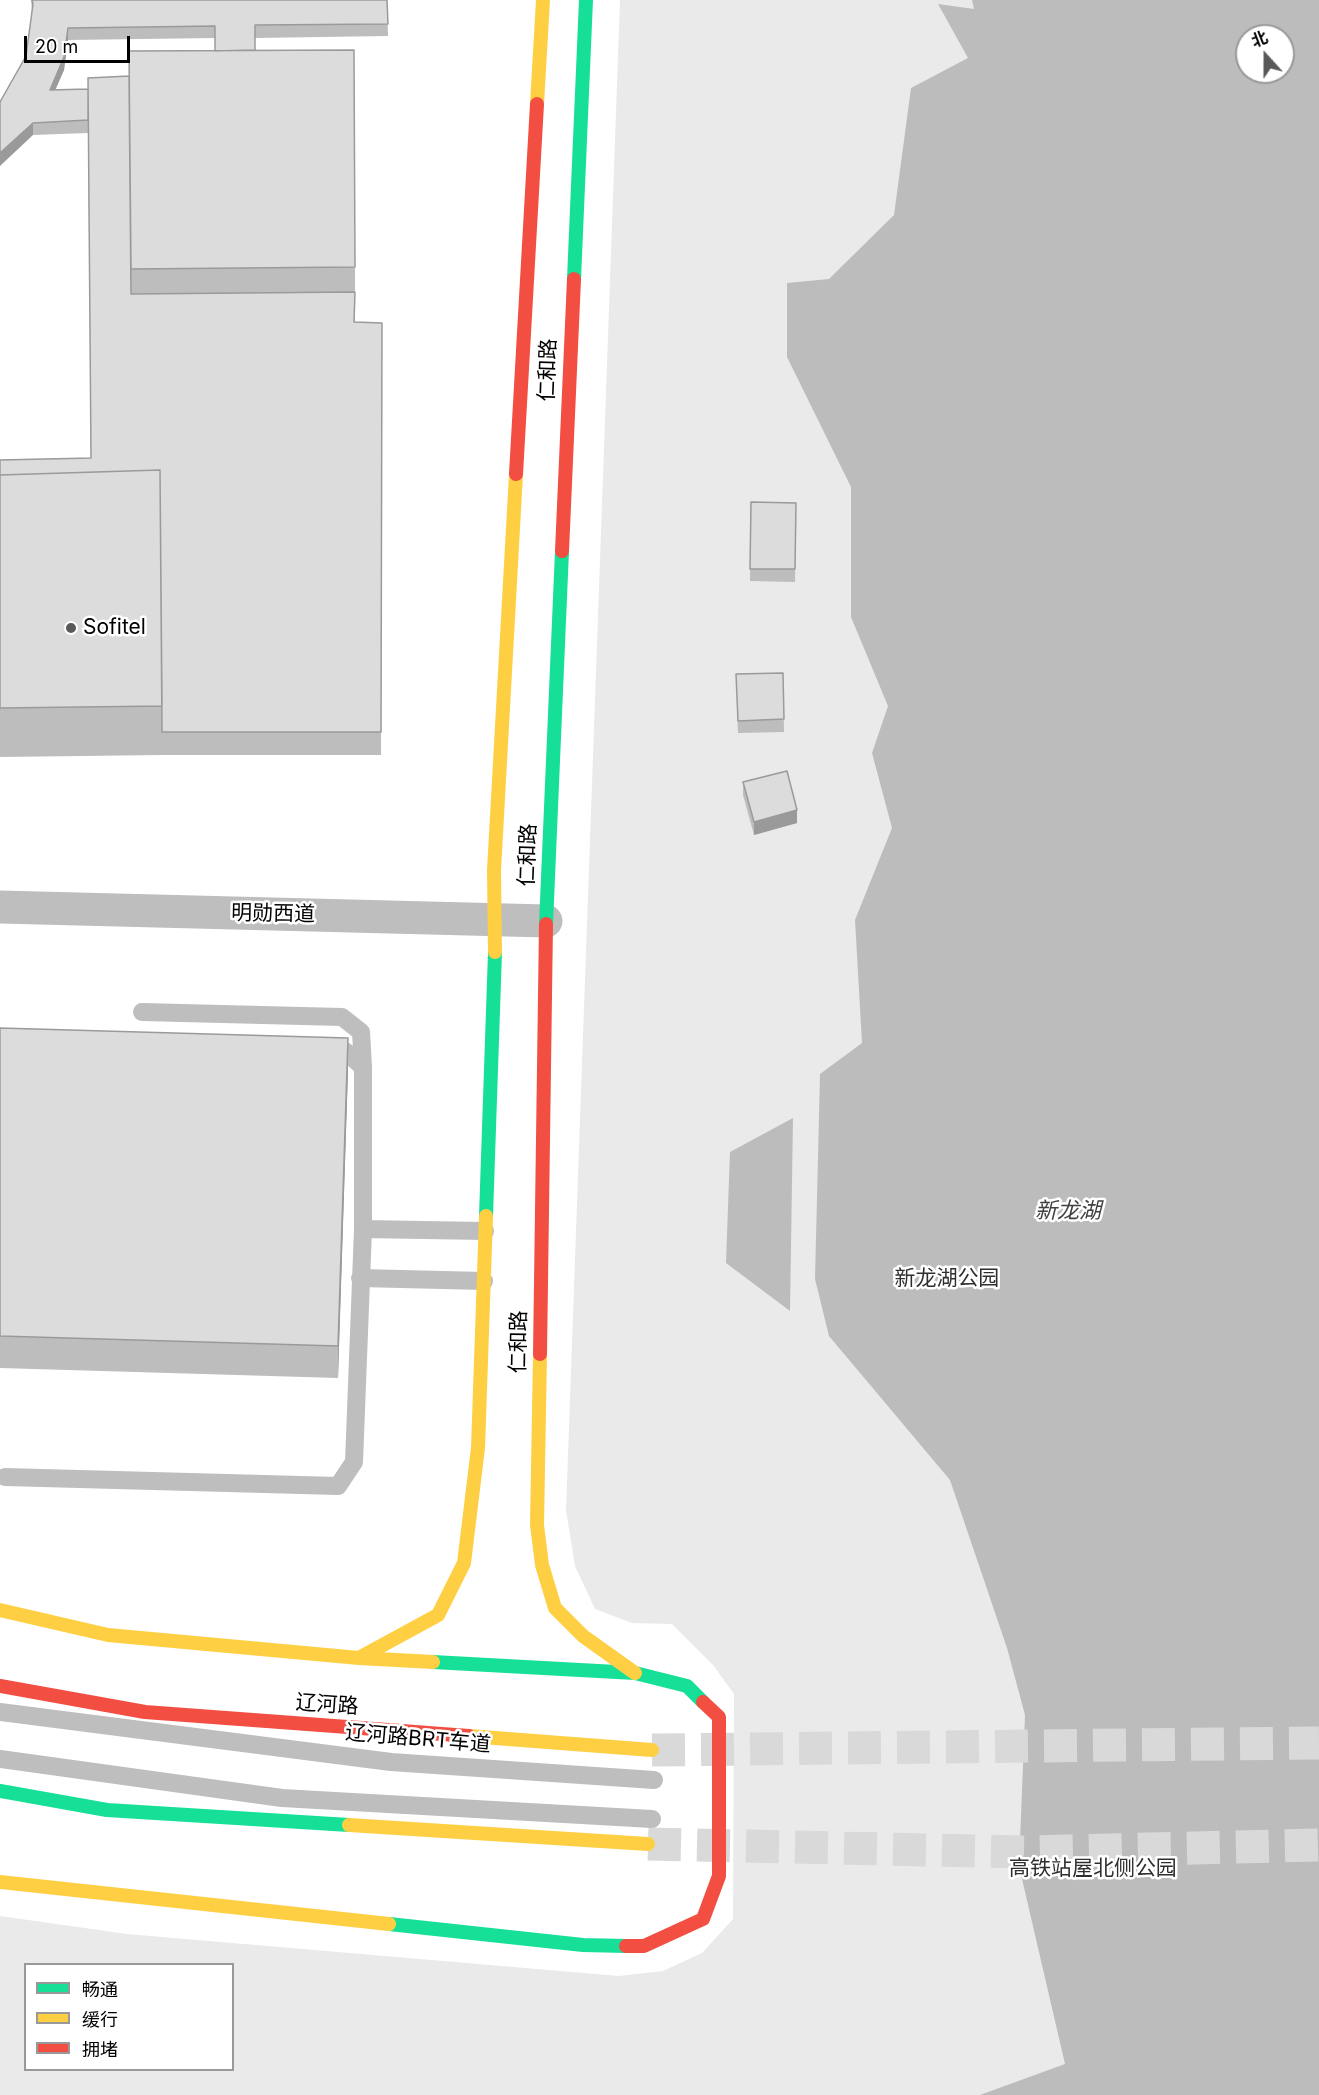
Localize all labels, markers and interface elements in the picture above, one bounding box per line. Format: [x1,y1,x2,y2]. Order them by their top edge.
scale bar [27,24,134,62]
north arrow [1235,24,1295,84]
text: 北 [1248,27,1270,51]
text: 20 m [35,36,78,57]
street label: 仁和路 [534,338,562,402]
place label: Sofitel [83,615,146,641]
marker: Sofitel [64,621,78,635]
street label: 仁和路 [514,823,542,887]
street label: 明勋西道 [231,901,315,927]
water label: 新龙湖 [1035,1198,1101,1224]
park label: 新龙湖公园 [895,1266,999,1292]
street label: 仁和路 [506,1310,532,1374]
street label: 辽河路 [295,1690,359,1720]
street label: 辽河路BRT车道 [344,1720,492,1758]
park label: 高铁站屋北侧公园 [1009,1856,1177,1882]
legend [24,1963,234,2071]
text: 畅通 [82,1979,118,2000]
text: 缓行 [82,2009,118,2030]
text: 拥堵 [82,2039,118,2060]

